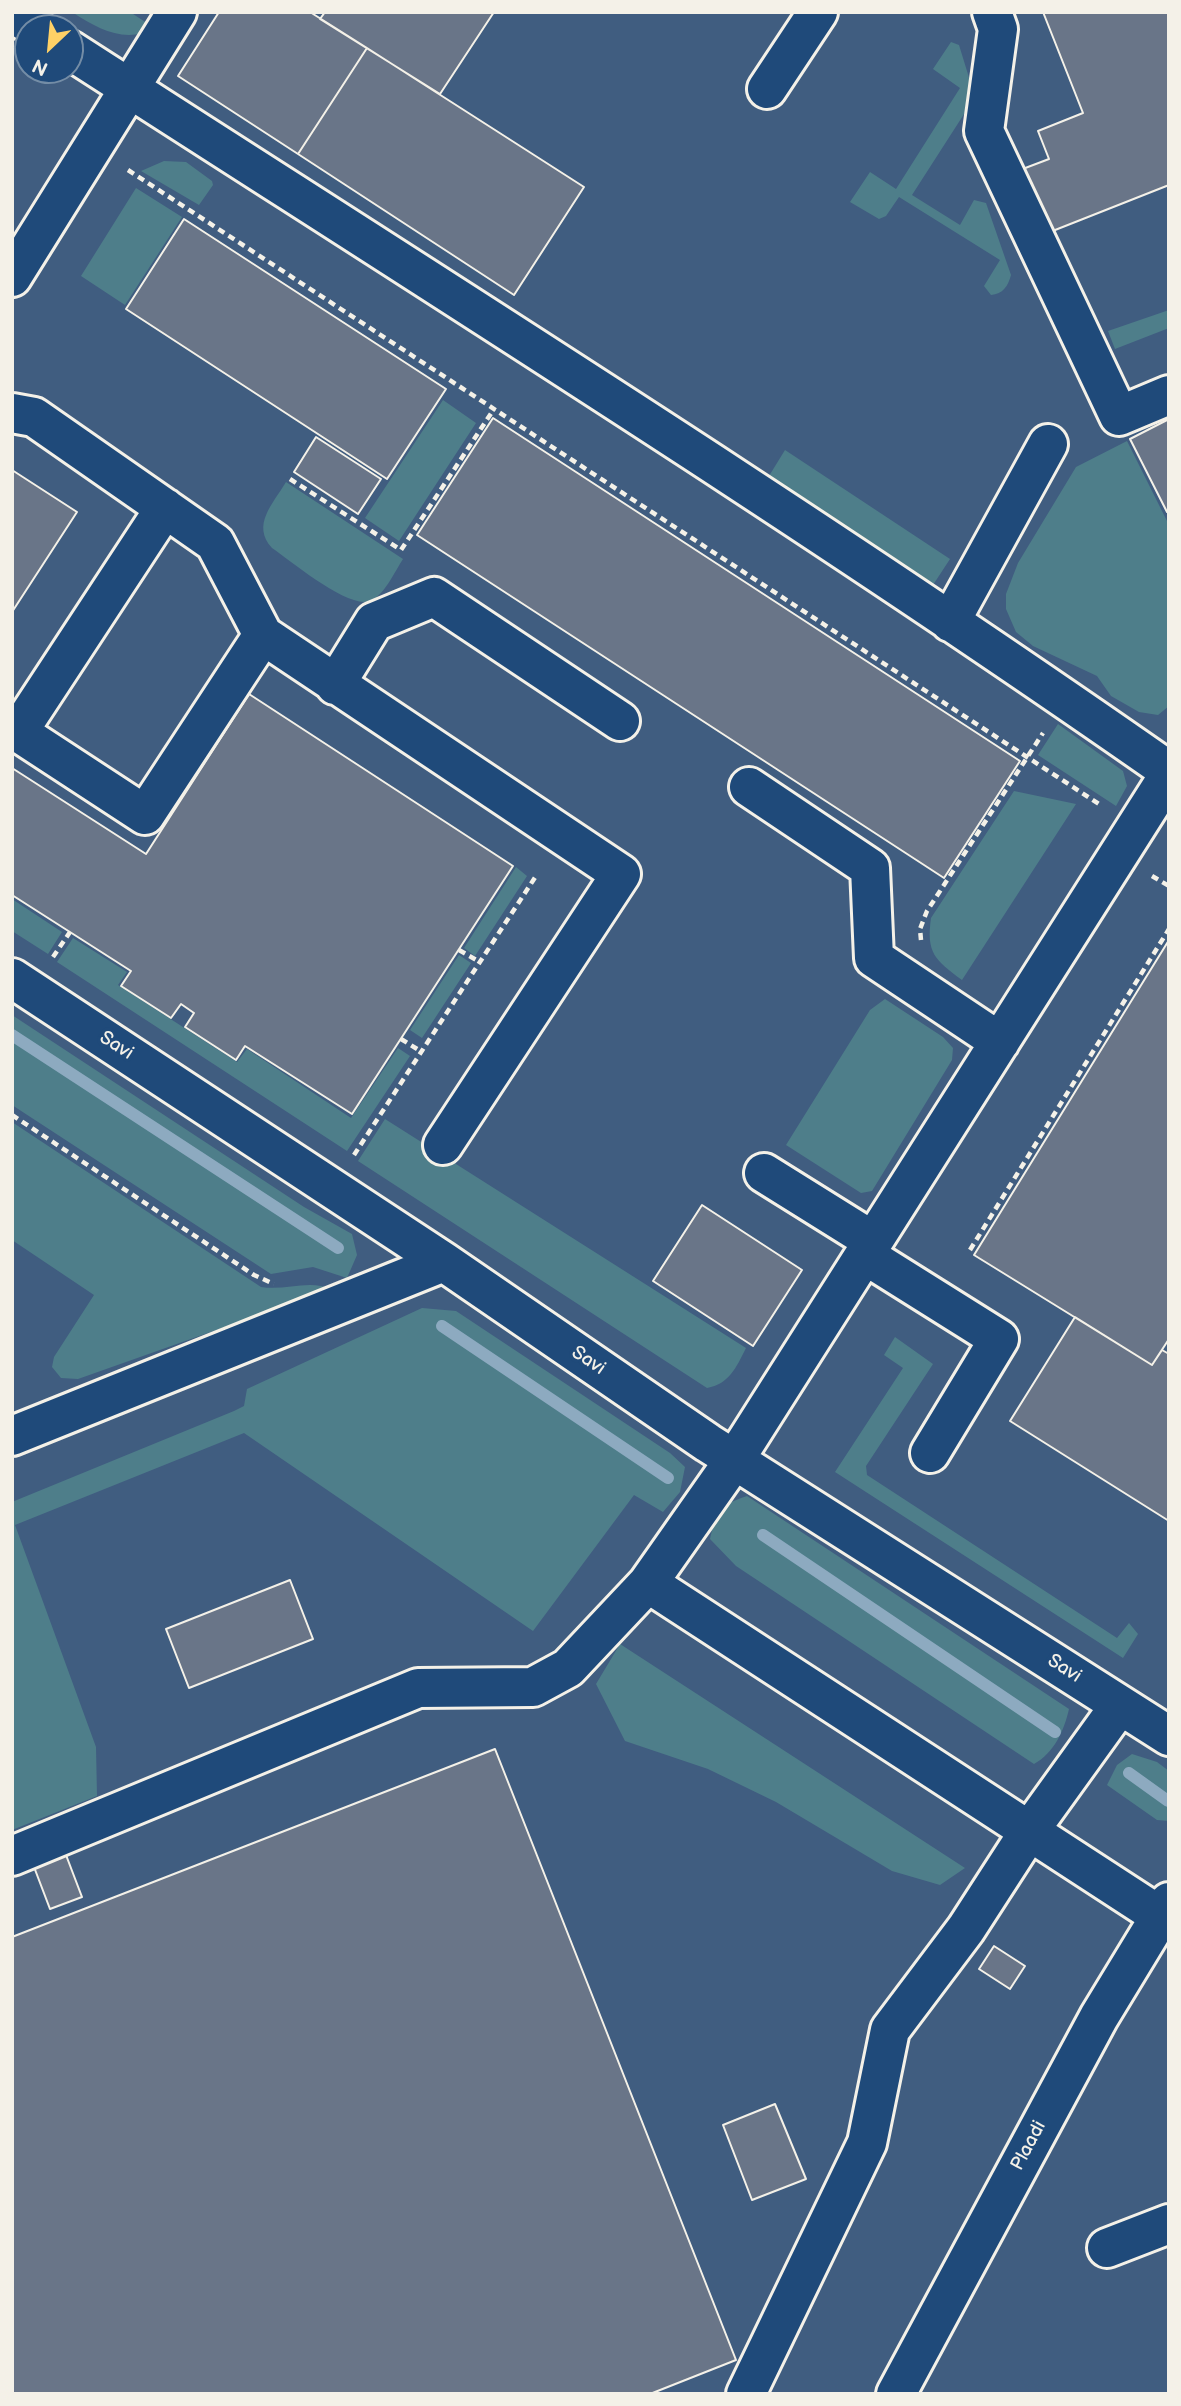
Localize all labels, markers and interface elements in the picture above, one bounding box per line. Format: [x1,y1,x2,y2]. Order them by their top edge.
north arrow [14,14,84,84]
text: N [29,53,52,80]
street label: Savi [95,1027,137,1065]
street label: Savi [567,1342,609,1380]
street label: Savi [1043,1650,1085,1688]
street label: Plaadi [1007,2117,1051,2175]

